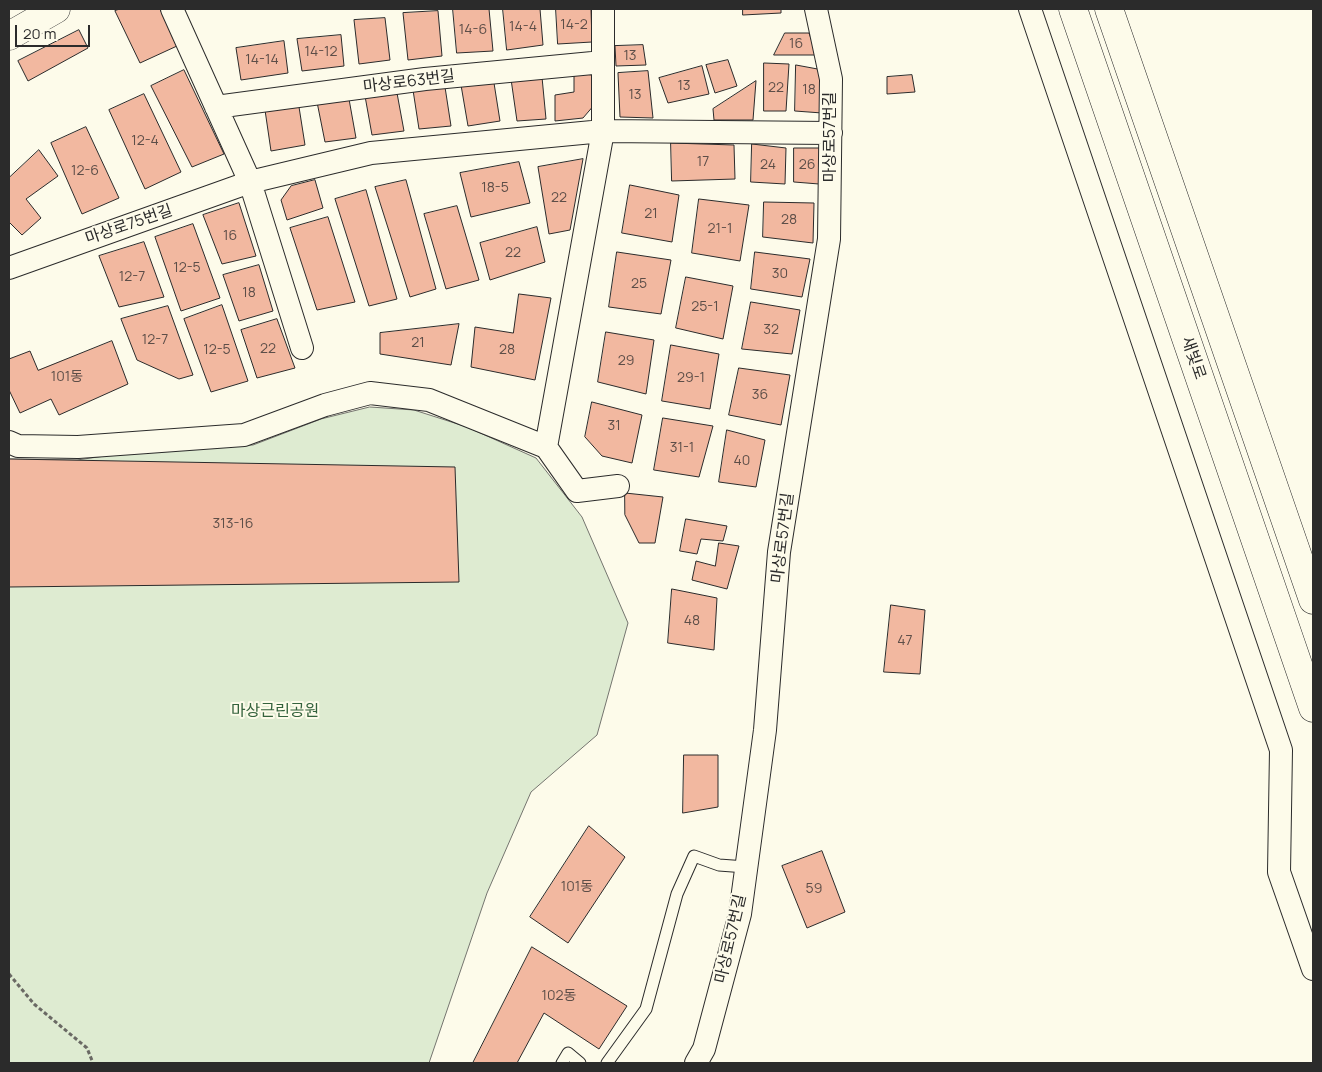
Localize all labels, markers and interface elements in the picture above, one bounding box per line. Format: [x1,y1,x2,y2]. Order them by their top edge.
scale bar [18,15,92,47]
house number: 14-2 [560,17,588,33]
house number: 14-4 [509,19,537,35]
house number: 14-6 [459,22,487,38]
text: 20 m [23,23,56,44]
house number: 16 [789,36,803,52]
house number: 14-12 [304,44,338,60]
house number: 13 [623,48,637,64]
house number: 14-14 [245,52,279,68]
street label: 마상로63번길 [362,67,456,97]
house number: 13 [677,78,691,94]
house number: 22 [768,80,784,96]
house number: 18 [802,82,816,98]
house number: 13 [628,87,642,103]
street label: 마상로57번길 [821,92,841,182]
house number: 12-4 [131,133,159,149]
house number: 17 [697,154,709,170]
house number: 24 [760,157,776,173]
house number: 26 [799,157,815,173]
house number: 12-6 [71,163,99,179]
house number: 18-5 [481,180,509,196]
house number: 22 [551,190,567,206]
street label: 마상로75번길 [83,201,175,249]
house number: 21 [644,206,658,222]
house number: 28 [781,212,797,228]
house number: 21-1 [708,221,732,237]
house number: 16 [223,228,237,244]
house number: 22 [505,245,521,261]
house number: 12-5 [173,260,201,276]
house number: 30 [772,266,788,282]
house number: 12-7 [119,269,145,285]
house number: 25 [631,276,647,292]
house number: 18 [242,285,256,301]
house number: 25-1 [691,299,719,315]
house number: 32 [763,322,779,338]
house number: 12-7 [142,332,168,348]
street label: 새빛로 [1177,334,1209,382]
house number: 21 [411,335,425,351]
house number: 22 [260,341,276,357]
house number: 12-5 [203,342,231,358]
house number: 28 [499,342,515,358]
house number: 29 [618,353,634,369]
house number: 101동 [51,369,83,385]
house number: 29-1 [677,370,705,386]
house number: 36 [752,387,768,403]
house number: 31 [607,418,621,434]
house number: 31-1 [670,440,694,456]
house number: 40 [734,453,750,469]
street label: 마상로57번길 [768,492,798,584]
house number: 313-16 [213,516,253,532]
house number: 48 [684,613,700,629]
house number: 47 [897,633,913,649]
park label: 마상근린공원 [231,702,319,722]
house number: 101동 [561,879,593,895]
house number: 59 [806,881,822,897]
street label: 마상로57번길 [711,893,751,985]
house number: 102동 [542,988,576,1004]

